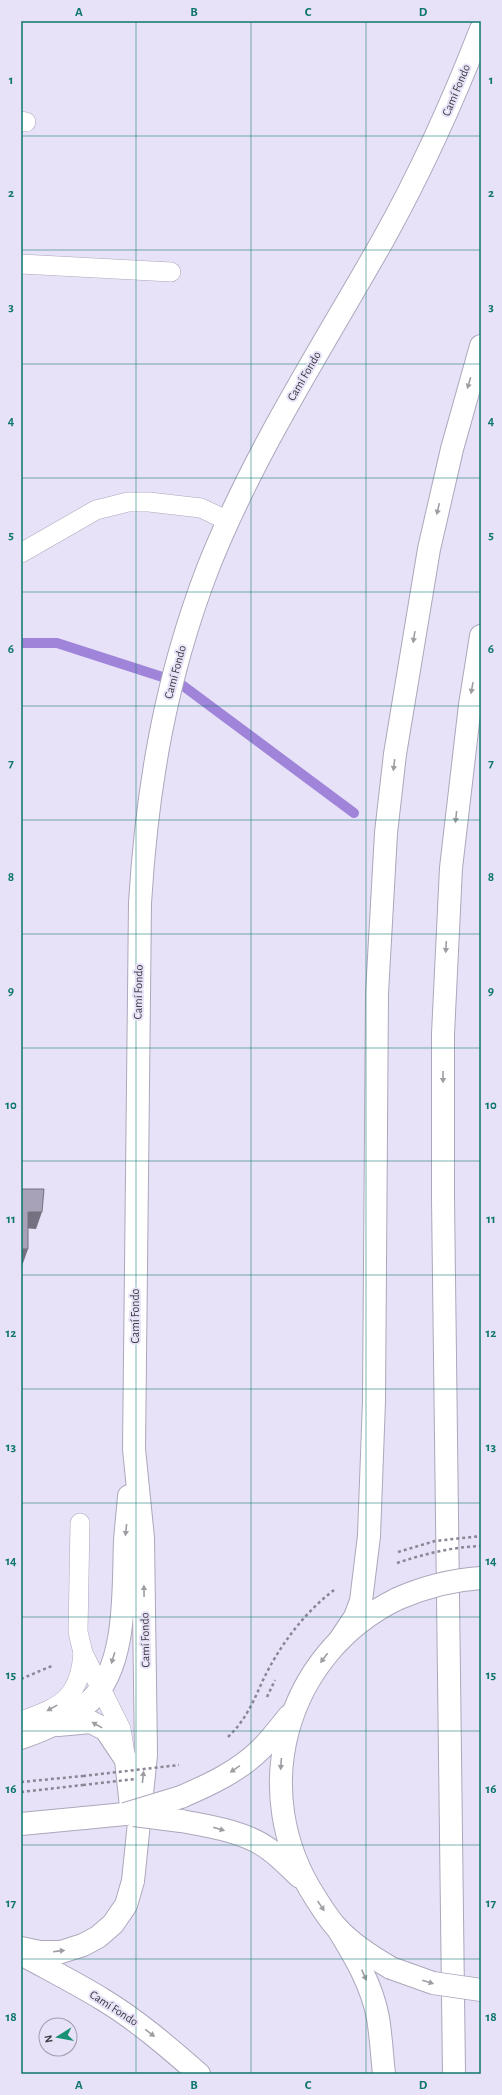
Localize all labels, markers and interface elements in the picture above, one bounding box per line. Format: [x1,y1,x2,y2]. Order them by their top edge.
text: A [75,6,83,19]
text: B [190,6,198,19]
text: C [305,6,312,19]
text: D [419,6,428,19]
street label: Camí Fondo [440,62,472,118]
text: 1 [9,74,13,87]
text: 1 [489,74,493,87]
text: 2 [8,187,14,200]
text: 2 [488,187,494,200]
text: 3 [8,301,14,314]
text: 3 [488,301,494,314]
street label: Camí Fondo [285,349,323,403]
one-way arrow [466,377,472,389]
text: 4 [8,415,15,428]
text: 4 [488,415,495,428]
one-way arrow [435,503,441,515]
text: 5 [8,529,14,542]
text: 5 [488,529,494,542]
one-way arrow [410,631,416,643]
text: 6 [8,643,14,656]
text: 6 [488,643,494,656]
street label: Camí Fondo [162,644,188,700]
one-way arrow [469,682,475,694]
text: 7 [8,757,14,770]
text: 7 [488,757,494,770]
one-way arrow [391,759,397,771]
one-way arrow [453,811,460,823]
text: 8 [8,871,14,884]
text: 8 [488,871,494,884]
one-way arrow [443,941,450,953]
street label: Camí Fondo [132,964,144,1020]
text: 9 [8,985,14,998]
text: 9 [488,985,494,998]
one-way arrow [440,1071,446,1084]
text: 10 [5,1099,17,1112]
text: 10 [485,1099,497,1112]
text: 11 [6,1213,16,1226]
text: 11 [486,1213,496,1226]
street label: Camí Fondo [129,1288,141,1344]
text: 12 [6,1327,16,1340]
text: 12 [486,1327,496,1340]
text: 13 [6,1441,17,1454]
text: 13 [486,1441,497,1454]
one-way arrow [123,1524,129,1536]
text: 14 [5,1555,17,1568]
text: 14 [485,1555,497,1568]
one-way arrow [141,1584,147,1597]
street label: Camí Fondo [139,1612,151,1668]
one-way arrow [110,1653,116,1665]
one-way arrow [319,1653,328,1664]
text: 15 [6,1669,17,1682]
text: 15 [486,1669,497,1682]
one-way arrow [47,1704,58,1711]
one-way arrow [91,1722,103,1729]
one-way arrow [278,1758,285,1770]
one-way arrow [230,1765,241,1773]
one-way arrow [140,1771,147,1783]
text: 16 [6,1783,16,1796]
text: 16 [486,1783,496,1796]
one-way arrow [214,1826,226,1832]
text: 17 [6,1897,17,1910]
text: 17 [486,1897,497,1910]
one-way arrow [317,1900,325,1911]
one-way arrow [53,1948,66,1954]
one-way arrow [361,1969,367,1981]
one-way arrow [422,1979,434,1985]
street label: Camí Fondo [88,1988,140,2028]
text: 18 [5,2011,17,2024]
text: 18 [485,2011,497,2024]
north arrow [38,2017,78,2057]
one-way arrow [144,2028,155,2037]
text: N [43,2034,55,2044]
text: A [75,2079,83,2092]
text: B [190,2079,198,2092]
text: C [305,2079,312,2092]
text: D [419,2079,428,2092]

